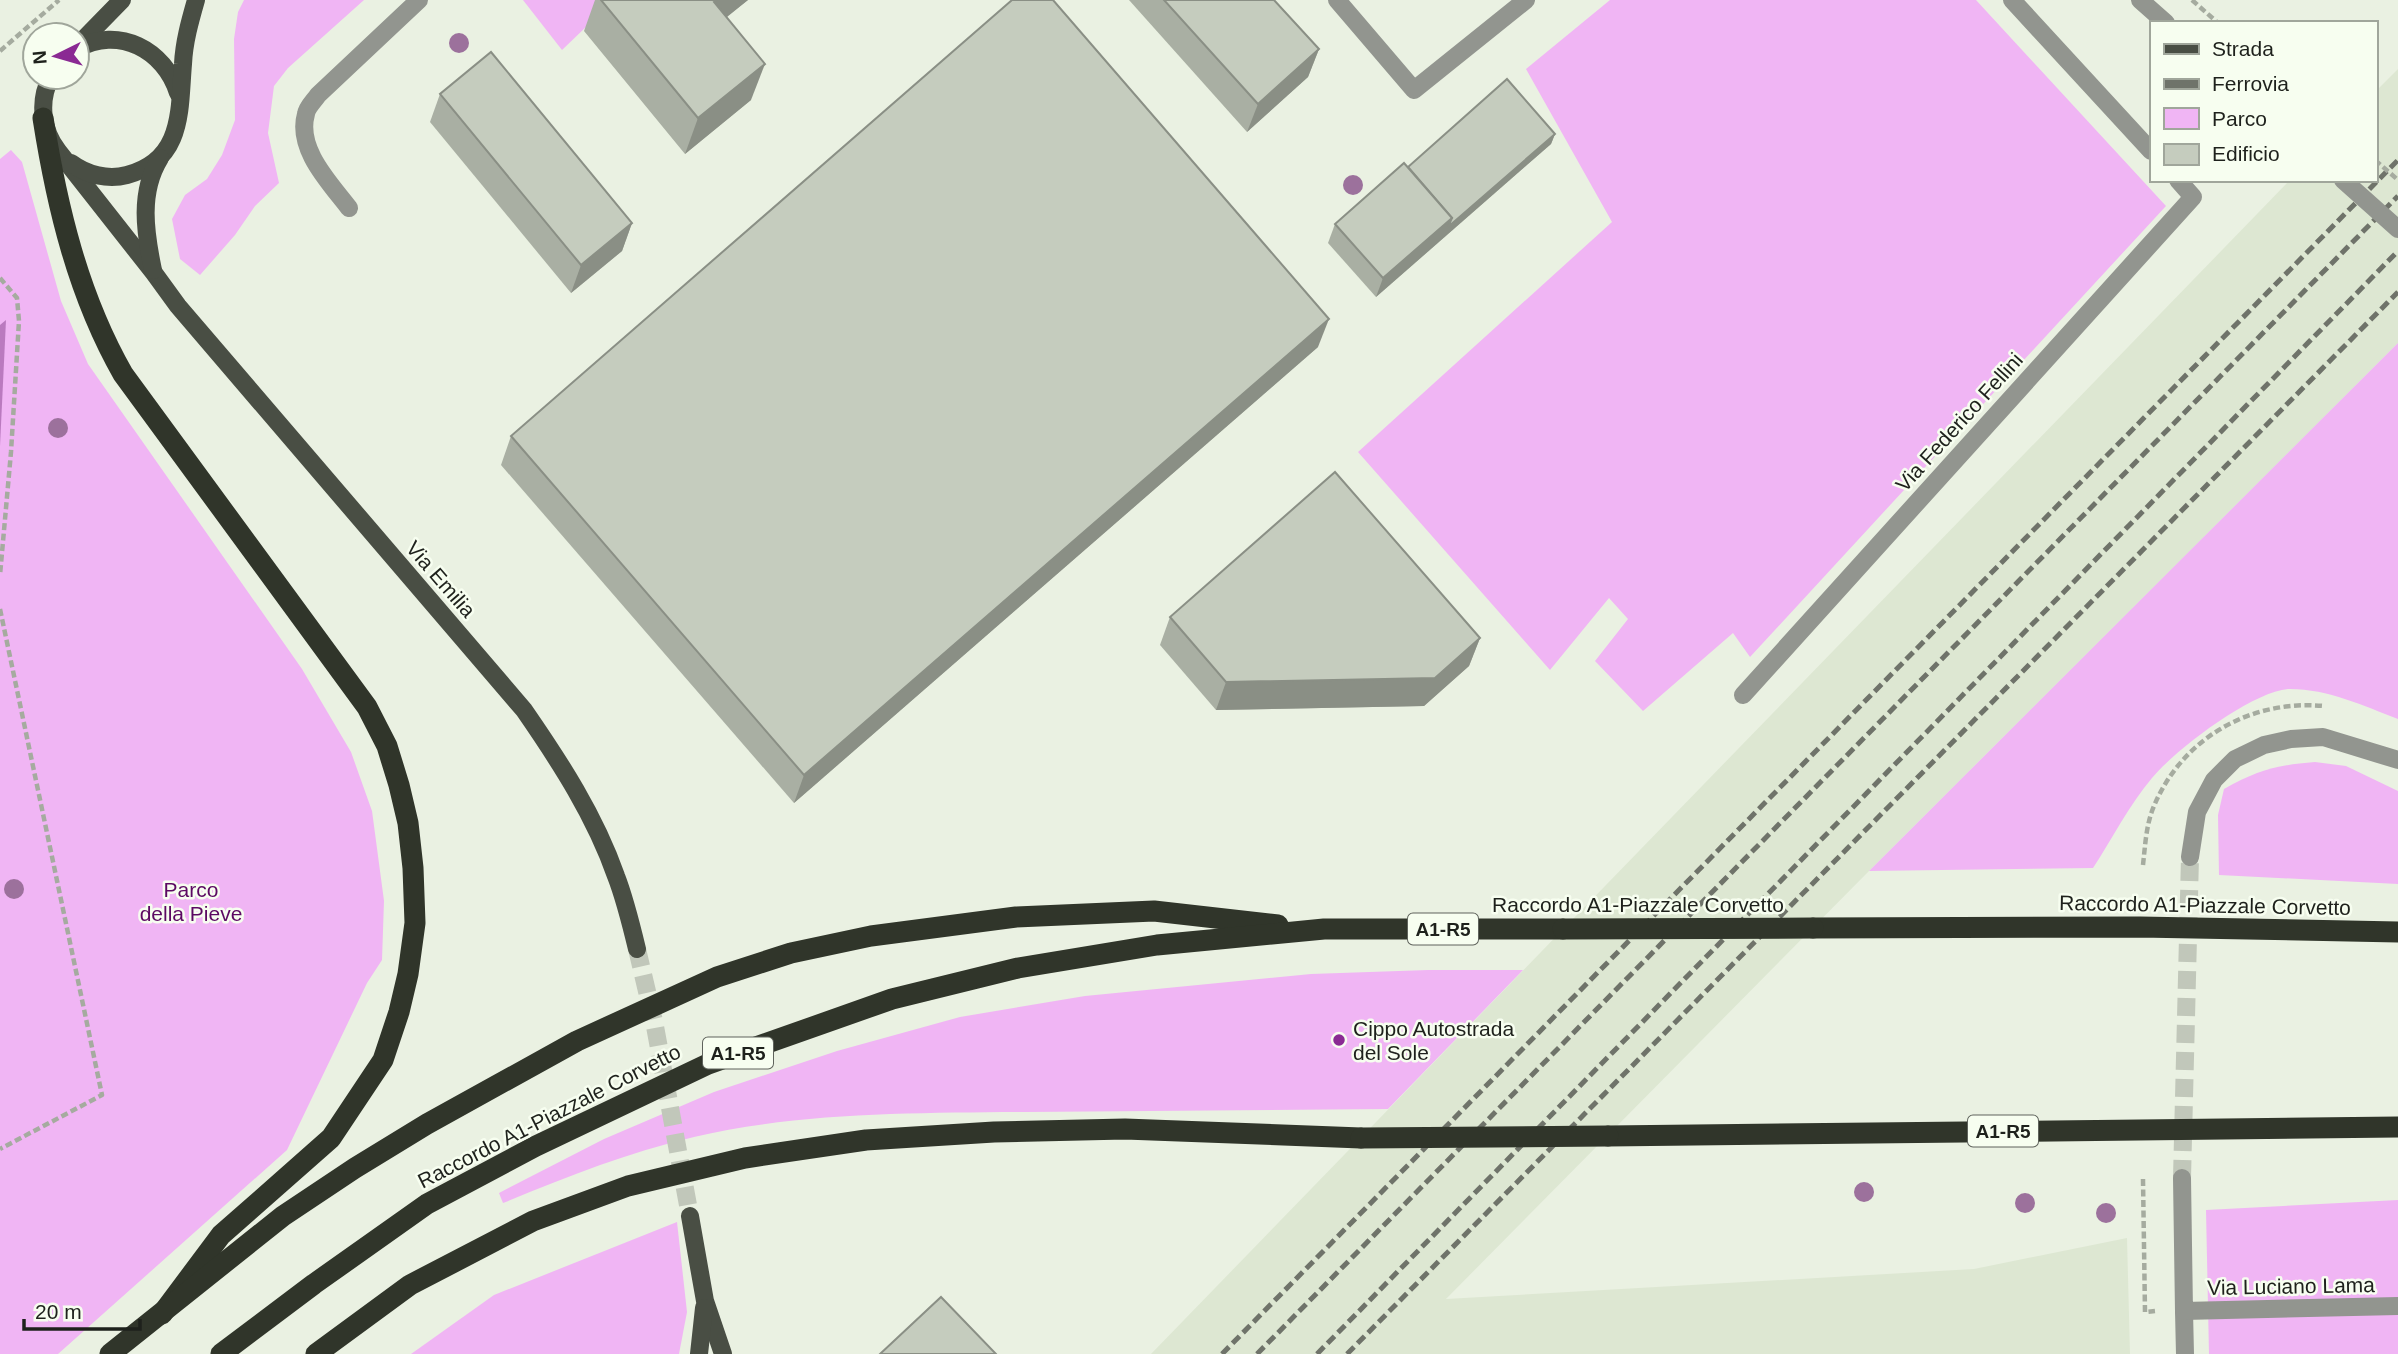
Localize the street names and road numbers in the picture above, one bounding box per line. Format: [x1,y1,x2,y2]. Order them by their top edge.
street label: Via Federico Fellini [1891,348,2027,496]
street label: Via Emilia [402,536,480,622]
street label: Raccordo A1-Piazzale Corvetto [2059,891,2351,919]
street label: Raccordo A1-Piazzale Corvetto [1492,893,1784,916]
road number: A1-R5 [1408,914,1478,945]
road number: A1-R5 [703,1037,773,1068]
street label: Raccordo A1-Piazzale Corvetto [414,1040,684,1192]
road number: A1-R5 [1968,1116,2038,1147]
street label: Via Luciano Lama [2207,1273,2375,1299]

